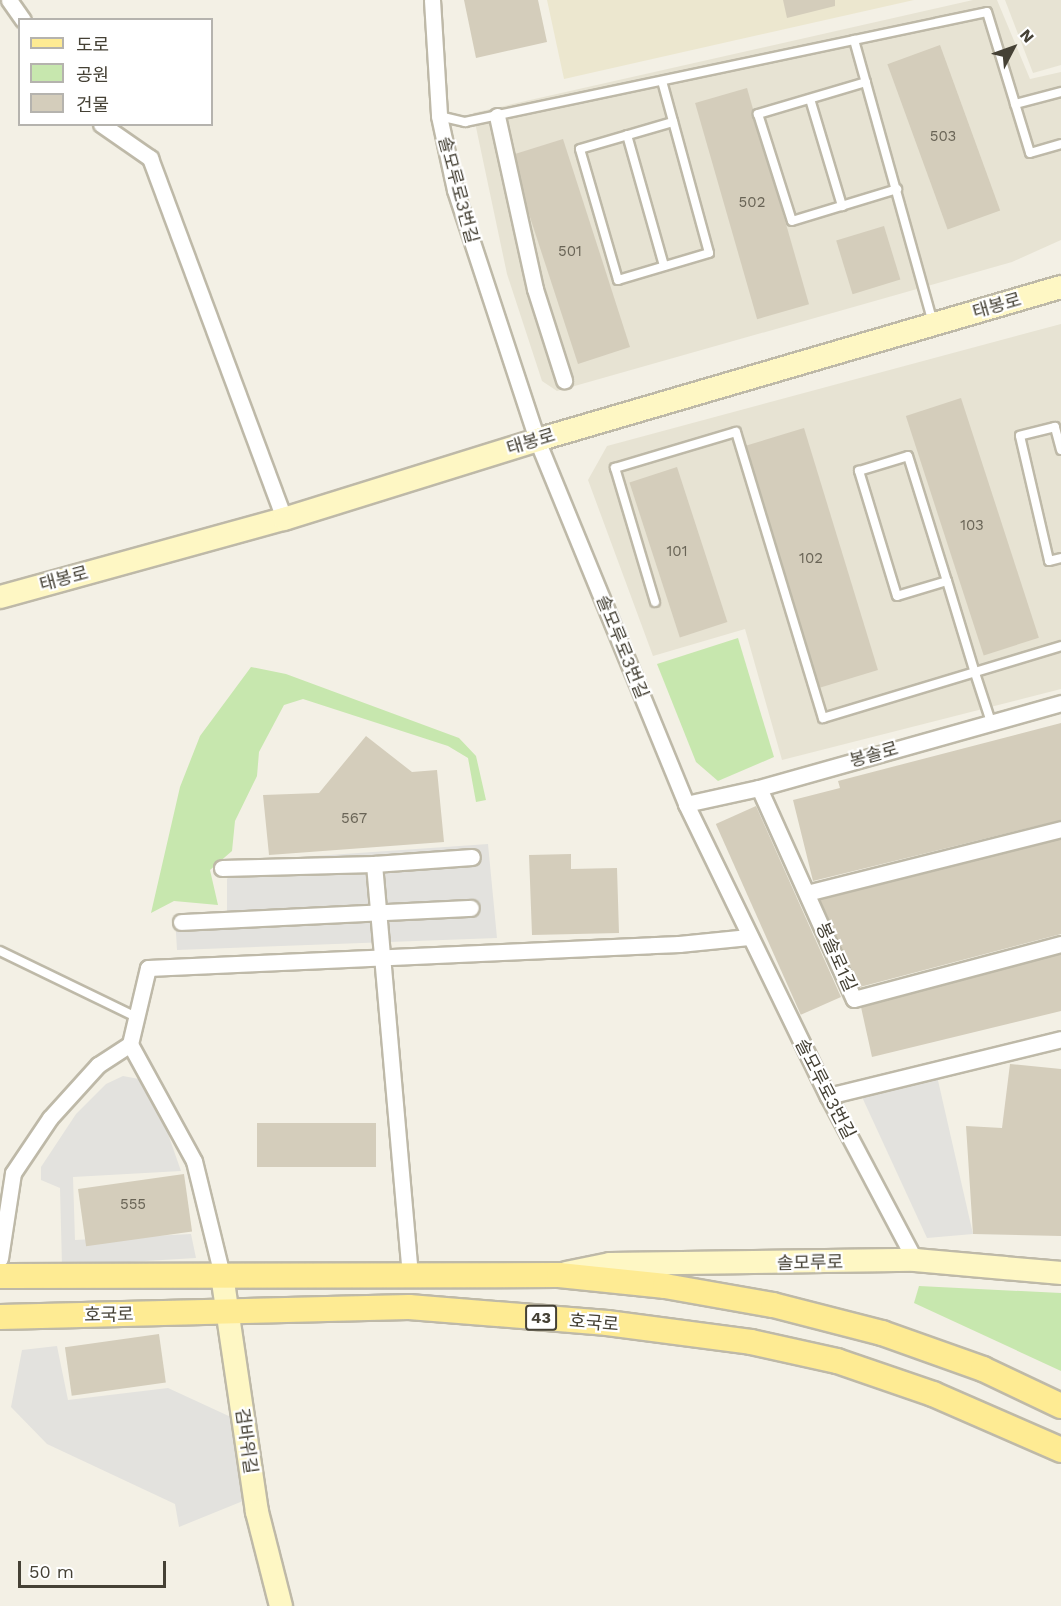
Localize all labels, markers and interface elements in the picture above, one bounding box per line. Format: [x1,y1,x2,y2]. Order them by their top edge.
legend [18,18,213,126]
north arrow [983,18,1043,78]
text: N [1016,25,1038,47]
text: 도로 [76,34,109,55]
text: 공원 [76,64,109,85]
text: 건물 [76,94,109,115]
house number: 503 [930,128,956,146]
street label: 솔모루로3번길 [433,134,483,246]
house number: 502 [739,194,765,212]
house number: 501 [558,243,582,261]
street label: 태봉로 [970,289,1024,323]
street label: 태봉로 [504,424,558,460]
house number: 103 [960,517,984,535]
house number: 101 [666,543,688,561]
house number: 102 [799,550,823,568]
street label: 태봉로 [37,562,91,596]
street label: 솔모루로3번길 [591,592,653,702]
street label: 봉솔로 [847,738,901,772]
house number: 567 [341,810,367,828]
street label: 봉솔로1길 [811,919,861,995]
street label: 솔모루로3번길 [790,1035,860,1143]
house number: 555 [120,1196,146,1214]
street label: 솔모루로 [777,1252,843,1274]
street label: 호국로 [84,1304,134,1326]
road number: 43 [524,1305,558,1331]
street label: 호국로 [568,1310,620,1336]
street label: 검바위길 [231,1407,261,1475]
scale bar [21,1549,170,1587]
text: 50 m [29,1561,74,1582]

